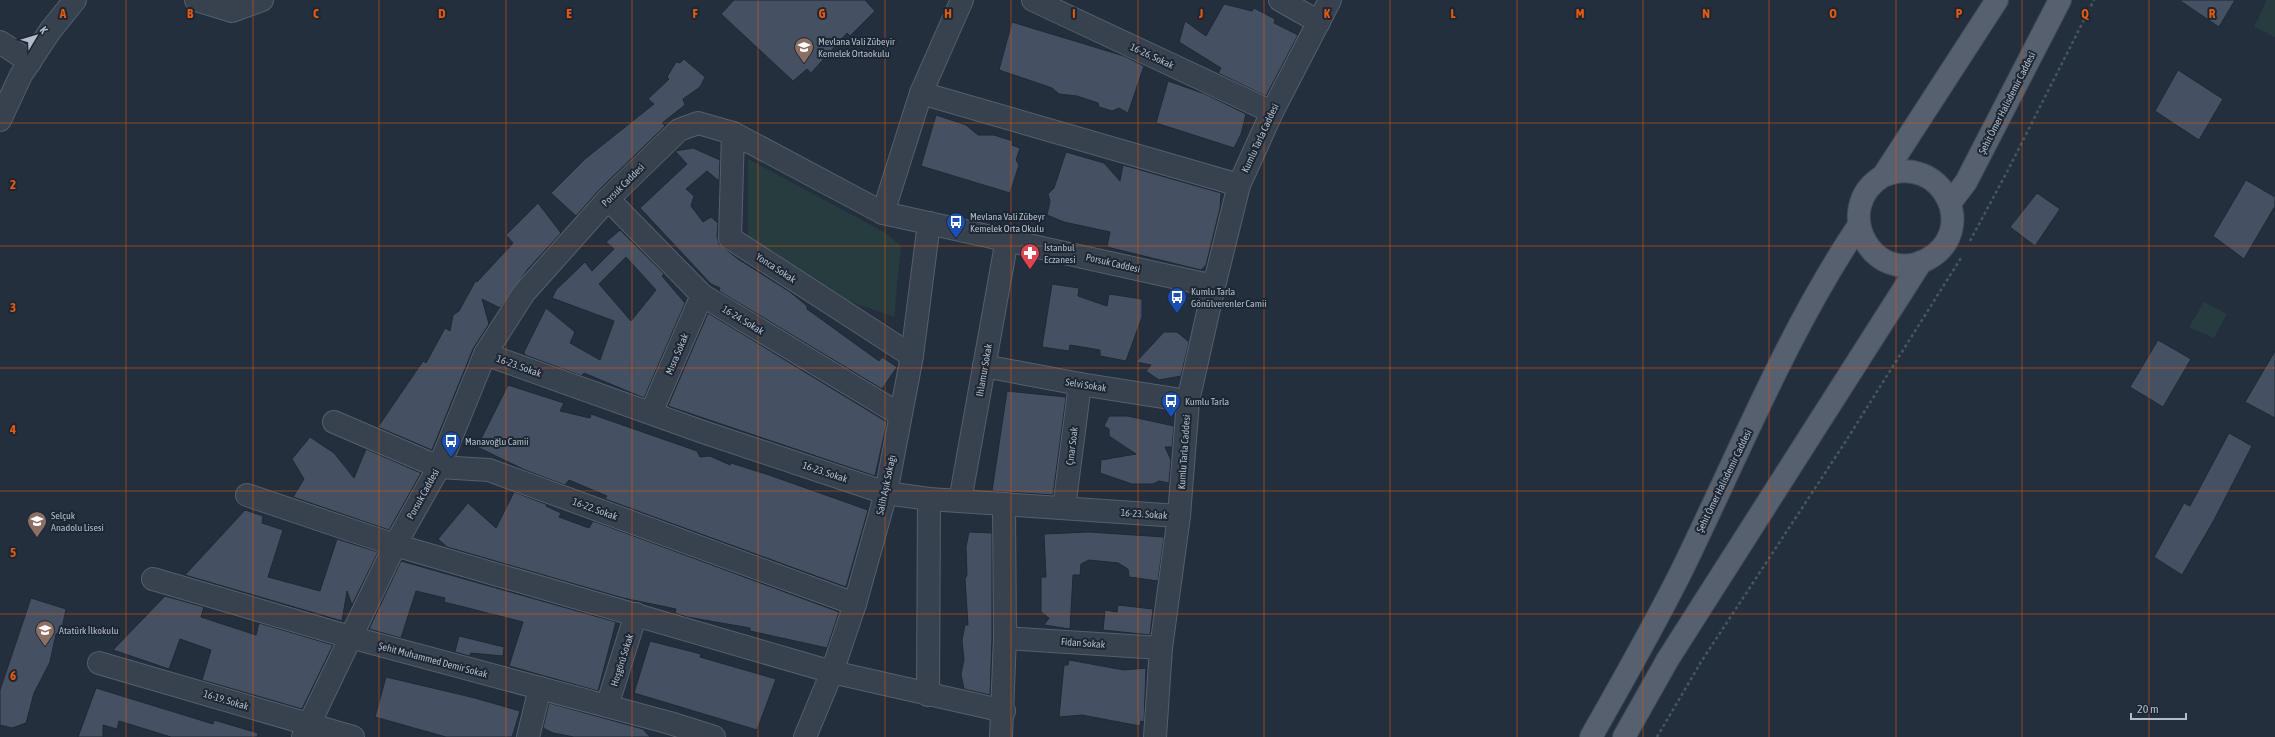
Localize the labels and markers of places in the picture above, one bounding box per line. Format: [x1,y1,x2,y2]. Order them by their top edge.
school or university icon: Mevlana Vali Zübeyir Kemelek Ortaokulu [793,36,815,64]
place label: Mevlana Vali Zübeyir Kemelek Ortaokulu [818,36,896,59]
bus stop icon: Mevlana Vali Zübeyr Kemelek Orta Okulu [945,211,967,239]
place label: Mevlana Vali Zübeyr Kemelek Orta Okulu [970,211,1046,234]
pharmacy icon: İstanbul Eczanesi [1019,242,1041,270]
place label: İstanbul Eczanesi [1044,242,1075,265]
bus stop icon: Kumlu Tarla Gönülverenler Camii [1166,286,1188,314]
place label: Kumlu Tarla Gönülverenler Camii [1191,286,1267,309]
bus stop icon: Kumlu Tarla [1160,390,1182,418]
place label: Kumlu Tarla [1185,396,1230,407]
bus stop icon: Manavoğlu Camii [440,430,462,458]
place label: Manavoğlu Camii [465,436,529,447]
school or university icon: Selçuk Anadolu Lisesi [26,510,48,538]
place label: Selçuk Anadolu Lisesi [51,510,104,533]
school or university icon: Atatürk İlkokulu [34,619,56,647]
place label: Atatürk İlkokulu [59,625,119,636]

